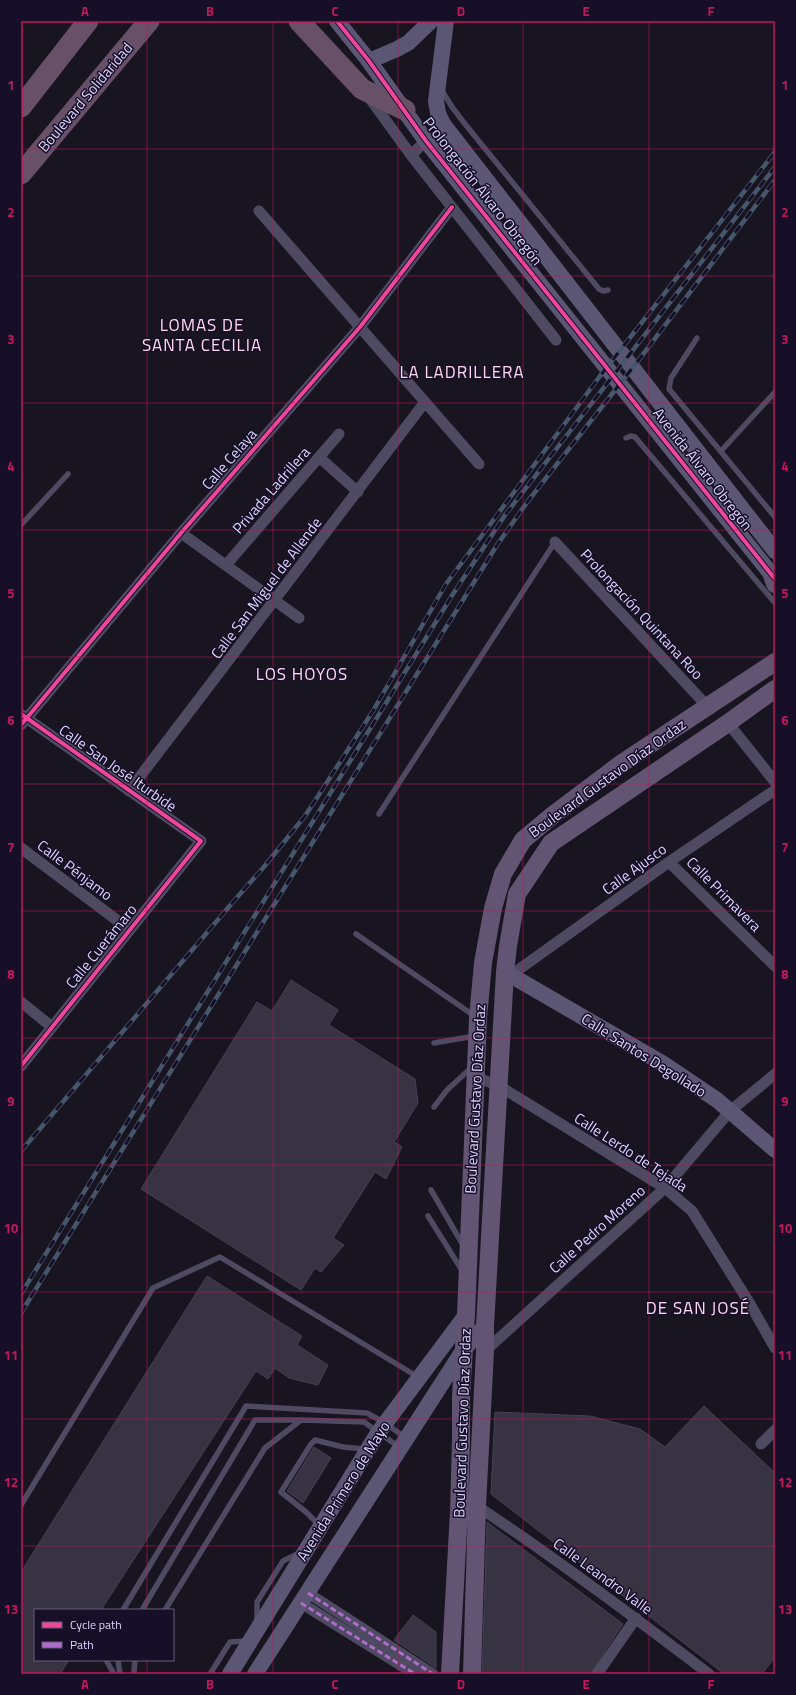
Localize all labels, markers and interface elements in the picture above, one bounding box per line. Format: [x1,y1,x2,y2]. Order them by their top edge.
text: A [81,1,89,21]
text: B [206,1,214,21]
text: C [331,1,339,21]
text: D [457,1,465,21]
text: E [582,1,590,21]
text: F [708,1,715,21]
street label: Boulevard Solidaridad [32,37,138,157]
text: 1 [7,75,15,95]
text: 1 [781,75,789,95]
street label: Prolongación Álvaro Obregón [418,112,548,270]
text: 2 [7,202,15,222]
text: 2 [781,202,789,222]
district label: LOMAS DE SANTA CECILIA [142,312,262,358]
text: 3 [7,329,15,349]
text: 3 [781,329,789,349]
district label: LA LADRILLERA [399,359,525,385]
street label: Avenida Álvaro Obregón [648,403,758,535]
street label: Calle Celaya [196,423,262,495]
street label: Privada Ladrillera [227,441,316,539]
text: 4 [7,456,15,476]
text: 4 [781,456,789,476]
street label: Calle San Miguel de Allende [205,512,327,664]
street label: Prolongación Quintana Roo [575,543,709,685]
text: 5 [7,583,15,603]
text: 5 [781,583,789,603]
district label: LOS HOYOS [256,661,348,687]
text: 6 [7,710,15,730]
text: 6 [781,710,789,730]
street label: Boulevard Gustavo Díaz Ordaz [523,713,691,843]
street label: Calle San José Iturbide [54,719,182,817]
street label: Calle Pénjamo [32,834,118,906]
text: 7 [7,837,15,857]
text: 7 [781,837,789,857]
street label: Calle Ajusco [597,838,671,900]
street label: Calle Primavera [681,851,767,937]
street label: Calle Cuerámaro [60,899,142,993]
text: 8 [7,964,15,984]
text: 8 [781,964,789,984]
street label: Boulevard Gustavo Díaz Ordaz [459,1003,491,1194]
street label: Calle Santos Degollado [577,1007,711,1103]
text: 9 [7,1091,15,1111]
text: 9 [781,1091,789,1111]
street label: Calle Lerdo de Tejada [570,1107,693,1198]
street label: Calle Pedro Moreno [544,1179,651,1279]
text: 10 [4,1218,18,1238]
text: 10 [778,1218,792,1238]
district label: DE SAN JOSÉ [646,1295,750,1321]
street label: Boulevard Gustavo Díaz Ordaz [447,1328,477,1518]
text: 11 [4,1345,18,1365]
text: 11 [778,1345,792,1365]
street label: Avenida Primero de Mayo [291,1417,395,1565]
text: 12 [4,1472,18,1492]
text: 12 [778,1472,792,1492]
street label: Calle Leandro Valle [548,1532,658,1620]
text: 13 [4,1599,18,1619]
text: 13 [778,1599,792,1619]
legend [34,1609,174,1661]
text: Cycle path [70,1615,122,1634]
text: Path [70,1635,94,1654]
text: A [81,1674,89,1694]
text: B [206,1674,214,1694]
text: C [331,1674,339,1694]
text: D [457,1674,465,1694]
text: E [582,1674,590,1694]
text: F [708,1674,715,1694]

